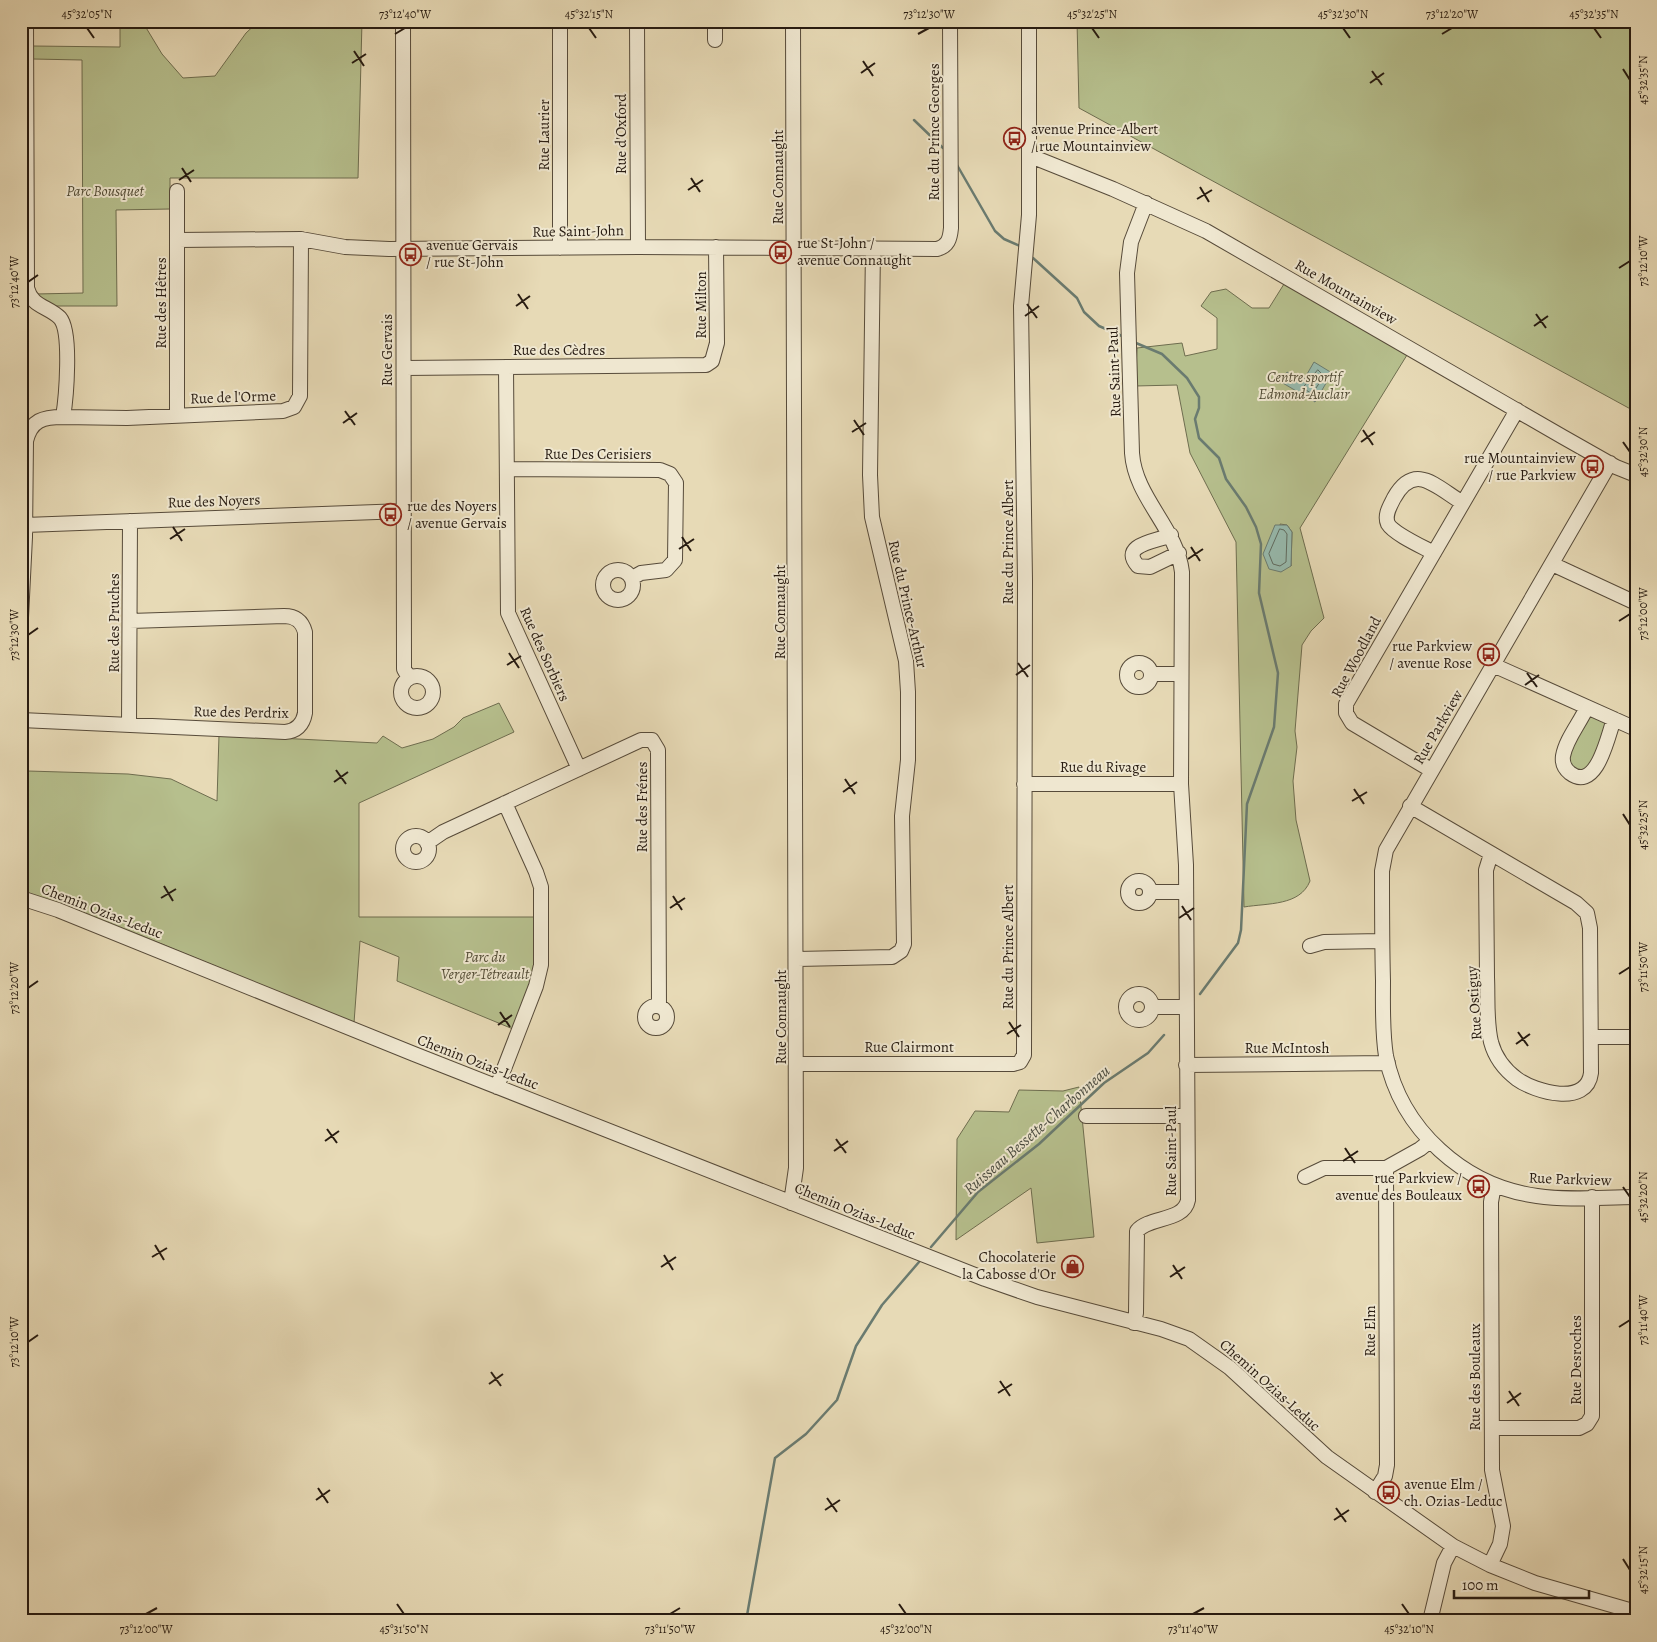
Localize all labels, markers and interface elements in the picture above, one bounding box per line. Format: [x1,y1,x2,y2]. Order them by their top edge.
text: 45°32'05"N [62,6,113,22]
text: 73°12'40"W [379,6,432,22]
text: 45°32'15"N [565,6,614,22]
text: 73°12'30"W [903,6,956,22]
text: 45°32'25"N [1067,6,1117,22]
text: 45°32'30"N [1318,6,1369,22]
text: 73°12'20"W [1426,6,1479,22]
text: 45°32'35"N [1569,6,1619,22]
text: 45°32'35"N [1635,55,1651,105]
street label: Rue du Prince Georges [924,63,944,201]
street label: Rue d'Oxford [611,93,631,174]
street label: Rue Laurier [534,99,554,171]
place label: avenue Prince-Albert / rue Mountainview [1031,119,1158,156]
bus stop icon: avenue Prince-Albert / rue Mountainview [1003,126,1027,150]
street label: Rue Connaught [768,129,788,225]
park label: Parc Bousquet [66,181,144,201]
street label: Rue Saint-John [532,220,624,242]
place label: rue St-John / avenue Connaught [797,233,912,270]
place label: avenue Gervais / rue St-John [426,235,518,272]
text: 73°12'10"W [1635,235,1651,286]
bus stop icon: rue St-John / avenue Connaught [769,240,793,264]
bus stop icon: avenue Gervais / rue St-John [398,242,422,266]
text: 73°12'40"W [6,255,22,308]
street label: Rue Mountainview [1291,255,1401,330]
street label: Rue des Hêtres [151,257,171,349]
street label: Rue Milton [691,271,711,339]
street label: Rue Gervais [377,314,397,386]
street label: Rue Saint-Paul [1102,326,1126,418]
street label: Rue des Cèdres [513,340,605,360]
park label: Centre sportif Edmond-Auclair [1259,367,1350,404]
street label: Rue de l'Orme [190,385,277,408]
text: 45°32'30"N [1635,426,1651,477]
street label: Rue Des Cerisiers [544,444,652,464]
place label: rue Mountainview / rue Parkview [1464,448,1576,485]
bus stop icon: rue Mountainview / rue Parkview [1580,455,1604,479]
street label: Rue du Prince Albert [998,479,1018,604]
street label: Rue des Noyers [167,489,261,513]
place label: rue des Noyers / avenue Gervais [407,496,507,533]
bus stop icon: rue des Noyers / avenue Gervais [379,503,403,527]
street label: Rue du Prince-Arthur [884,538,933,670]
street label: Rue Connaught [770,564,790,660]
street label: Rue des Pruches [104,573,124,673]
text: 73°12'00"W [1635,587,1651,641]
street label: Rue des Sorbiers [515,604,575,704]
text: 73°12'30"W [6,608,22,661]
street label: Rue Woodland [1326,612,1386,701]
place label: rue Parkview / avenue Rose [1389,636,1472,673]
bus stop icon: rue Parkview / avenue Rose [1476,643,1500,667]
street label: Rue Parkview [1409,686,1468,768]
street label: Rue des Perdrix [193,701,289,723]
street label: Rue du Rivage [1060,757,1147,777]
street label: Rue des Frénes [632,762,652,852]
text: 45°32'25"N [1635,800,1651,850]
street label: Chemin Ozias-Leduc [38,879,166,943]
street label: Rue du Prince Albert [998,884,1018,1009]
text: 73°11'50"W [1635,941,1651,992]
park label: Parc du Verger-Tétreault [441,947,530,984]
text: 73°12'20"W [6,961,22,1014]
street label: Rue Ostiguy [1461,965,1487,1041]
street label: Rue Connaught [771,969,791,1065]
street label: Chemin Ozias-Leduc [414,1030,542,1094]
street label: Rue Clairmont [864,1037,954,1057]
street label: Rue McIntosh [1245,1038,1329,1058]
water label: Ruisseau Bessette-Charbonneau [959,1060,1115,1200]
street label: Rue Saint-Paul [1161,1105,1181,1196]
place label: rue Parkview / avenue des Bouleaux [1335,1168,1462,1205]
street label: Rue Parkview [1528,1168,1612,1190]
text: 45°32'20"N [1635,1171,1651,1223]
bus stop icon: rue Parkview / avenue des Bouleaux [1466,1175,1490,1199]
street label: Chemin Ozias-Leduc [792,1178,918,1244]
place label: Chocolaterie la Cabosse d'Or [962,1247,1056,1284]
shop icon: Chocolaterie la Cabosse d'Or [1060,1254,1084,1278]
text: 73°11'40"W [1635,1294,1651,1345]
street label: Rue Elm [1360,1305,1380,1357]
street label: Rue Desroches [1566,1315,1586,1405]
text: 73°12'10"W [6,1316,22,1367]
street label: Rue des Bouleaux [1465,1323,1485,1431]
street label: Chemin Ozias-Leduc [1216,1335,1324,1435]
place label: avenue Elm / ch. Ozias-Leduc [1404,1474,1502,1511]
bus stop icon: avenue Elm / ch. Ozias-Leduc [1376,1481,1400,1505]
text: 45°32'15"N [1635,1545,1651,1594]
scale bar [1454,1567,1590,1599]
text: 100 m [1462,1575,1499,1595]
text: 73°12'00"W [119,1621,173,1637]
text: 45°31'50"N [379,1621,429,1637]
text: 73°11'50"W [645,1621,696,1637]
text: 45°32'00"N [880,1621,932,1637]
text: 73°11'40"W [1168,1621,1219,1637]
text: 45°32'10"N [1384,1621,1434,1637]

